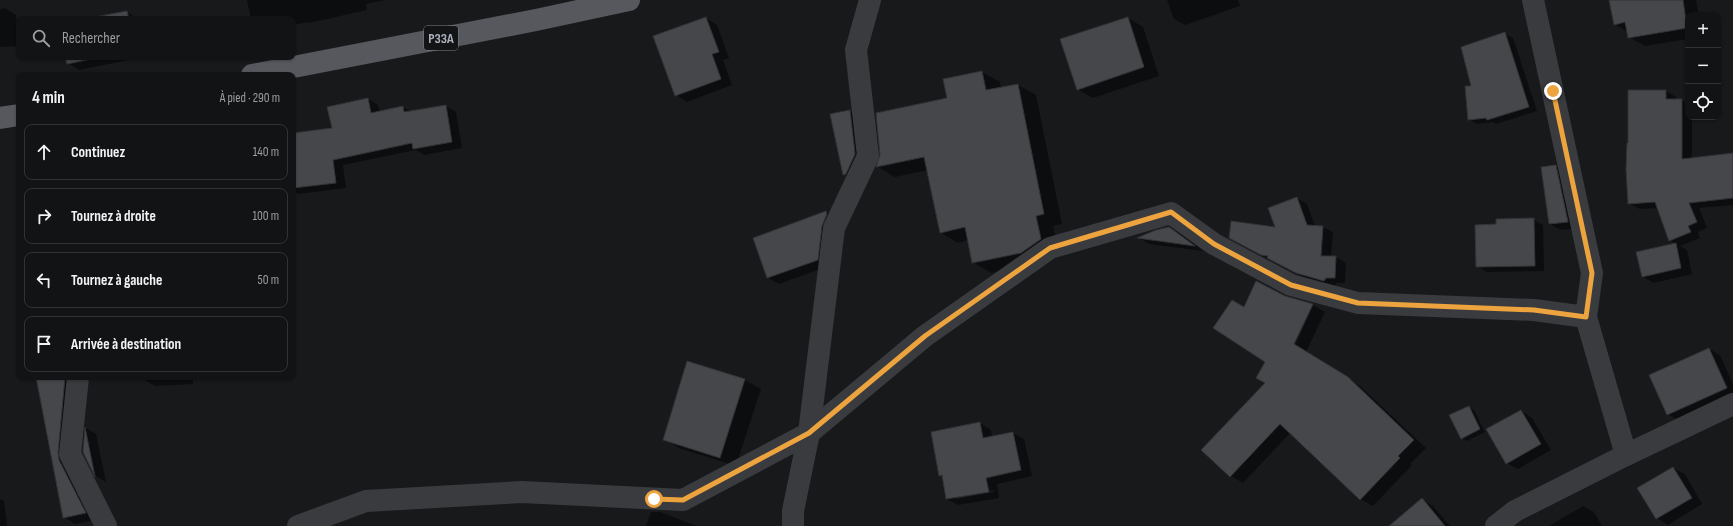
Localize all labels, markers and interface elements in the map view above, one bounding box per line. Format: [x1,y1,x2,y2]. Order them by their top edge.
map controls [1685,12,1721,120]
button: + [1685,12,1721,48]
search box [16,16,296,60]
road number: P33A [424,26,458,50]
icon: search [30,27,52,49]
text: Rechercher [62,29,120,48]
button: − [1685,48,1721,84]
route end [1544,82,1562,100]
button: locate [1685,84,1721,120]
text: 4 min [32,88,65,108]
text: À pied · 290 m [220,90,280,106]
icon: ahead [33,141,55,163]
text: Continuez [71,143,125,162]
text: 140 m [253,144,279,160]
icon: right [33,205,55,227]
text: Tournez à droite [71,207,156,226]
text: 100 m [252,208,279,224]
icon: left [33,269,55,291]
text: Tournez à gauche [71,271,162,290]
text: 50 m [258,272,279,288]
icon: arrive [33,333,55,355]
text: Arrivée à destination [71,335,181,354]
route start [645,490,663,508]

